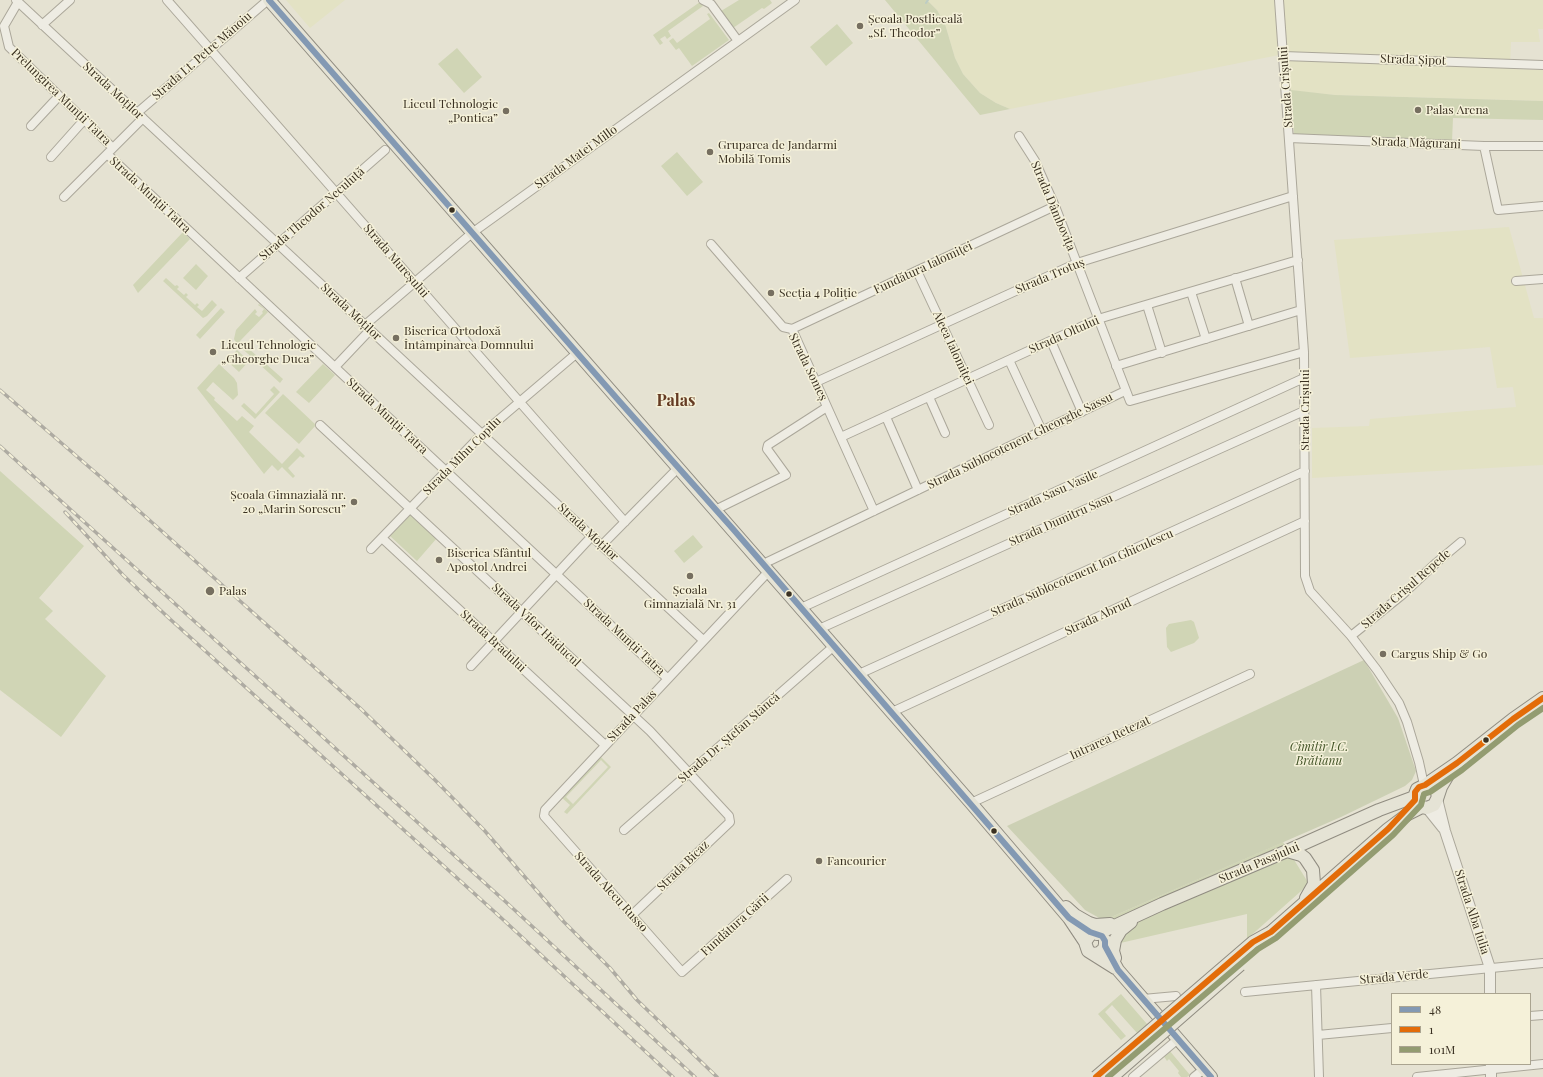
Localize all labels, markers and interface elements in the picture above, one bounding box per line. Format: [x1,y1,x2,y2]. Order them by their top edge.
street label: Strada Lt. Petre Mănoiu [149,9,255,103]
place label: Școala Postliceală „Sf. Theodor” [868,12,963,40]
marker: Școala Postliceală „Sf. Theodor” [855,21,865,31]
street label: Prelungirea Munții Tatra [8,46,114,148]
street label: Strada Crișului [1276,46,1296,128]
street label: Strada Șipot [1380,52,1446,68]
street label: Strada Moților [80,59,146,123]
place label: Liceul Tehnologic „Pontica” [403,97,498,125]
place label: Palas Arena [1426,103,1489,117]
marker: Palas Arena [1413,105,1423,115]
marker: Liceul Tehnologic „Pontica” [501,106,511,116]
street label: Strada Matei Millo [532,122,620,192]
street label: Strada Măgurani [1371,134,1461,152]
place label: Gruparea de Jandarmi Mobilă Tomis [718,138,837,166]
marker: Gruparea de Jandarmi Mobilă Tomis [705,147,715,157]
street label: Strada Munții Tatra [107,154,193,236]
street label: Strada Dâmbovița [1028,159,1078,253]
street label: Strada Theodor Neculuță [256,164,368,264]
unlabelled marker [447,205,457,215]
street label: Strada Mureșului [360,221,432,301]
street label: Fundătura Ialomiței [871,239,975,297]
street label: Strada Trotuș [1013,255,1087,297]
street label: Strada Moților [318,280,384,344]
place label: Secția 4 Poliție [779,286,857,300]
marker: Secția 4 Poliție [766,288,776,298]
street label: Aleea Ialomiței [930,309,976,387]
street label: Strada Oltului [1027,313,1101,357]
place label: Biserica Ortodoxă Întâmpinarea Domnului [404,324,534,352]
street label: Strada Someș [786,331,830,403]
marker: Biserica Ortodoxă Întâmpinarea Domnului [391,333,401,343]
place label: Liceul Tehnologic „Gheorghe Duca” [221,338,316,366]
marker: Liceul Tehnologic „Gheorghe Duca” [208,347,218,357]
street label: Strada Crișului [1298,369,1312,451]
street label: Strada Munții Tatra [344,375,430,457]
street label: Strada Sublocotenent Gheorghe Sassu [925,390,1115,492]
district label: Palas [656,391,696,411]
street label: Strada Mihu Copilu [420,414,504,498]
street label: Strada Sasu Vasile [1006,467,1100,519]
place label: Școala Gimnazială nr. 20 „Marin Sorescu” [230,488,346,516]
street label: Strada Dumitru Sasu [1007,491,1115,549]
marker: Școala Gimnazială nr. 20 „Marin Sorescu” [349,497,359,507]
street label: Strada Moților [555,500,621,564]
street label: Strada Sublocotenent Ion Ghiculescu [989,526,1175,620]
place label: Biserica Sfântul Apostol Andrei [447,546,531,574]
street label: Strada Crișul Repede [1358,546,1454,632]
marker: Biserica Sfântul Apostol Andrei [434,555,444,565]
marker: Școala Gimnazială Nr. 31 [685,571,695,581]
street label: Strada Vifor Haiducul [489,580,583,670]
place label: Școala Gimnazială Nr. 31 [644,583,736,611]
place label: Palas [219,584,247,598]
marker: Palas [204,585,216,597]
unlabelled marker [784,589,794,599]
street label: Strada Abrud [1063,595,1133,639]
street label: Strada Munții Tatra [581,596,667,678]
street label: Strada Bradului [457,607,529,675]
place label: Cargus Ship & Go [1391,647,1487,661]
marker: Cargus Ship & Go [1378,649,1388,659]
street label: Strada Palas [604,687,660,745]
street label: Strada Dr. Ștefan Stâncă [675,690,783,786]
street label: Intrarea Retezat [1068,713,1152,763]
unlabelled marker [1481,735,1491,745]
park label: Cimitir I.C. Brătianu [1290,740,1348,768]
unlabelled marker [989,826,999,836]
street label: Strada Bicaz [654,838,712,894]
street label: Strada Pasajului [1216,840,1302,886]
street label: Strada Alecu Russo [571,849,651,935]
place label: Fancourier [827,854,886,868]
marker: Fancourier [814,856,824,866]
street label: Strada Alba Iulia [1451,868,1493,956]
street label: Fundătura Gării [698,891,772,959]
street label: Strada Verde [1359,967,1429,987]
legend [1391,993,1531,1065]
text: 48 [1429,1001,1441,1017]
text: 1 [1429,1021,1433,1037]
text: 101M [1429,1041,1456,1057]

